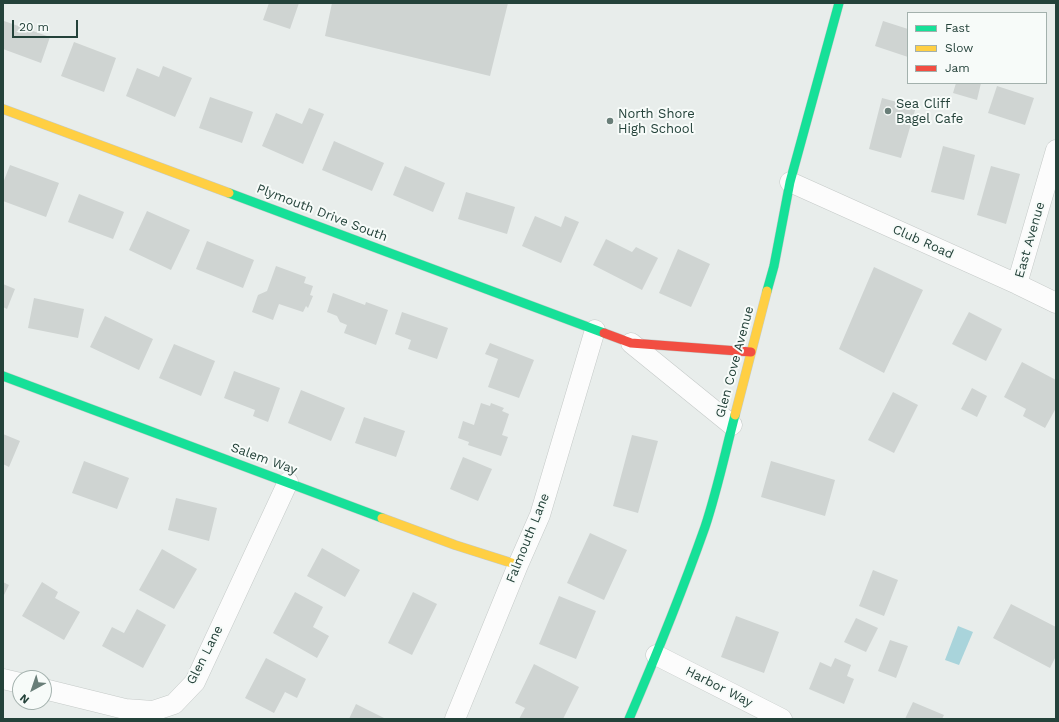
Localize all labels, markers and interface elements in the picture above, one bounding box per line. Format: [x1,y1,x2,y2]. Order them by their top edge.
scale bar [14,12,80,38]
legend [907,12,1047,84]
text: 20 m [19,20,49,34]
text: Fast [945,21,970,35]
text: Slow [945,41,973,55]
text: Jam [945,61,970,75]
place label: Sea Cliff Bagel Cafe [896,96,963,127]
place label: North Shore High School [618,106,695,137]
marker: Sea Cliff Bagel Cafe [883,106,893,116]
marker: North Shore High School [605,116,615,126]
street label: Plymouth Drive South [254,181,390,245]
street label: East Avenue [1012,200,1048,280]
street label: Club Road [890,222,956,262]
street label: Glen Cove Avenue [713,305,757,419]
street label: Salem Way [229,440,299,478]
street label: Falmouth Lane [503,491,553,585]
street label: Glen Lane [184,623,226,687]
street label: Harbor Way [683,663,755,711]
north arrow [12,670,52,710]
text: N [17,691,32,706]

